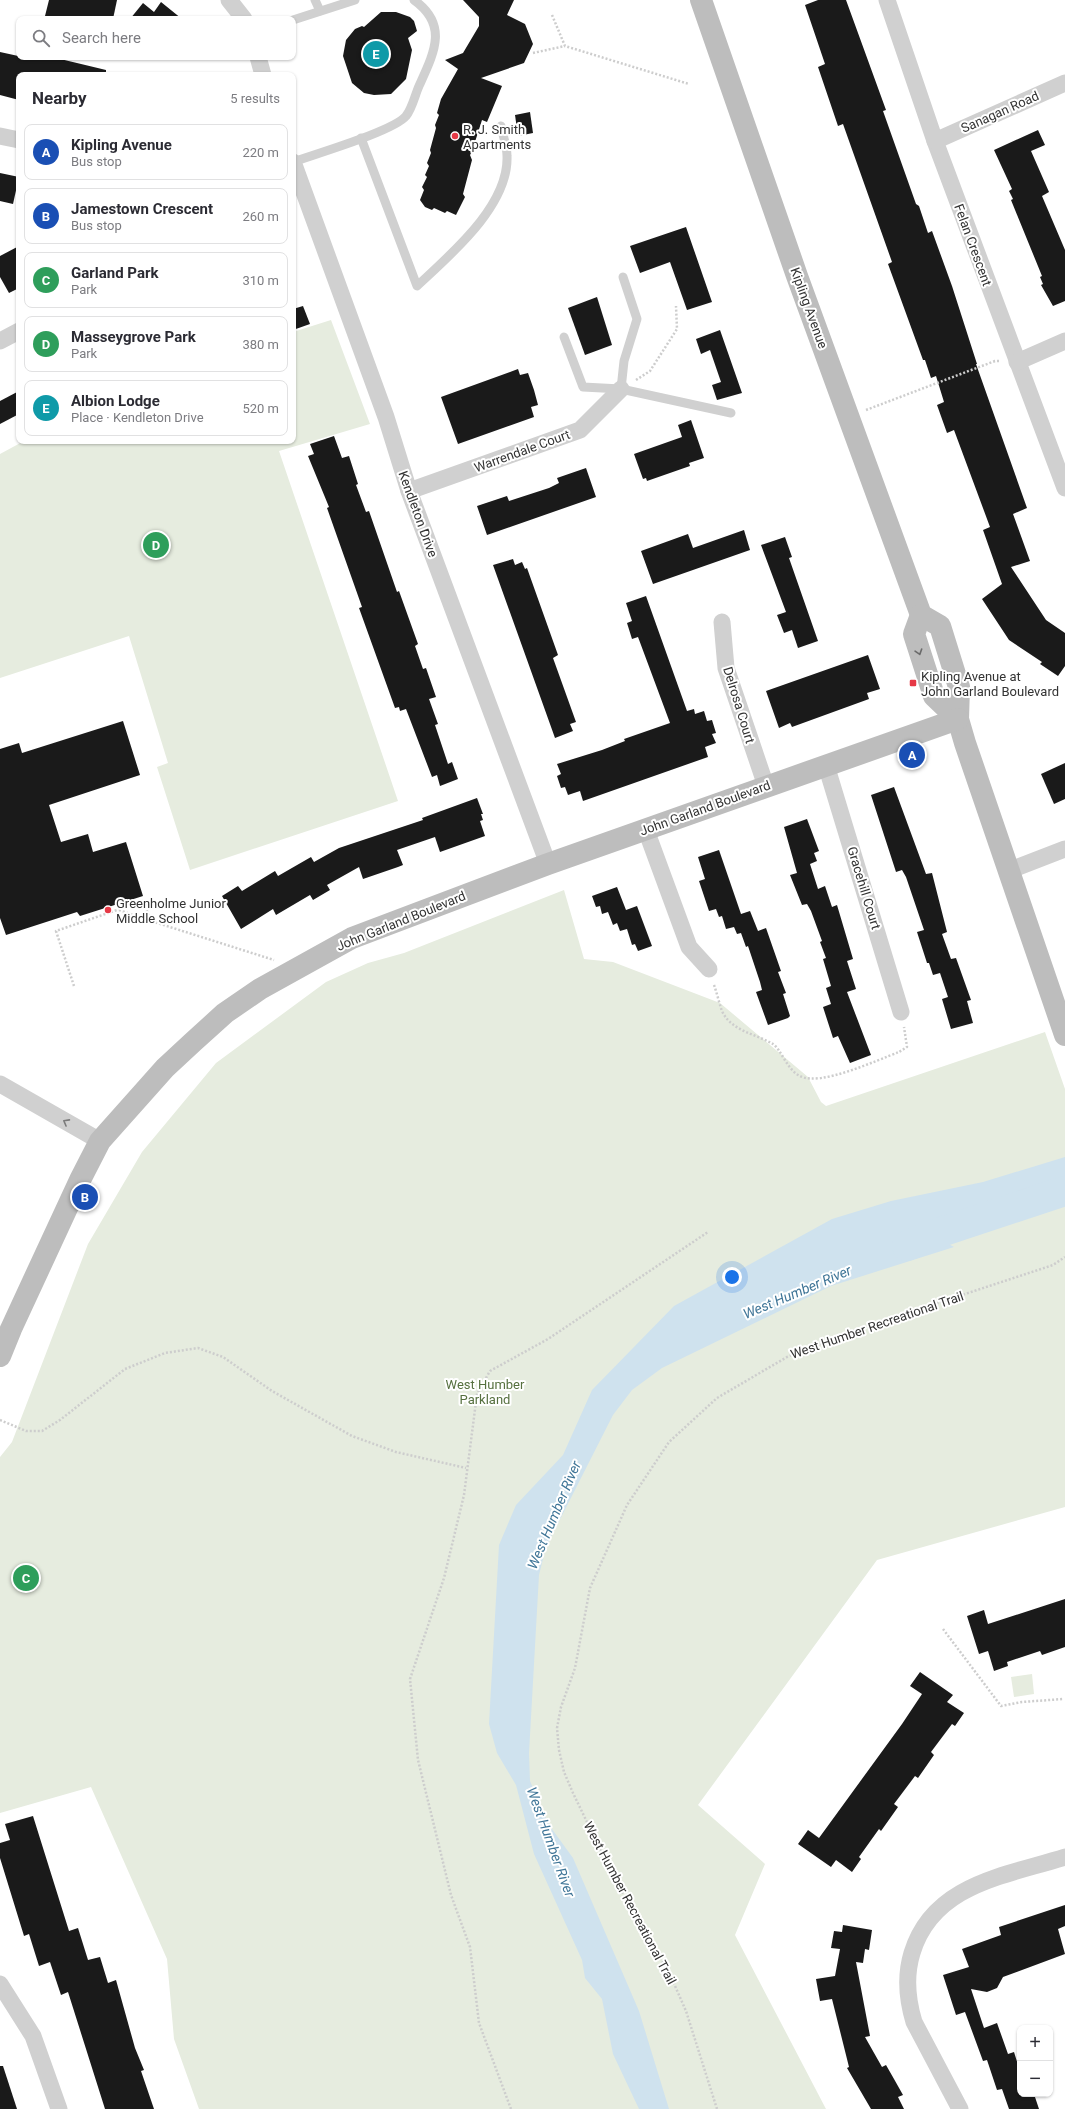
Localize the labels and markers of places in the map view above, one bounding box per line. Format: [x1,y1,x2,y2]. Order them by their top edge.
pin: E [363,39,389,69]
place label: R. J. Smith Apartments [463,122,532,152]
marker: R. J. Smith Apartments [450,131,460,141]
pin: D [143,530,169,560]
place label: Kipling Avenue at John Garland Boulevard [921,669,1059,699]
marker: Kipling Avenue at John Garland Boulevard [908,678,918,688]
pin: A [899,740,925,770]
place label: Greenholme Junior Middle School [116,896,226,926]
marker: Greenholme Junior Middle School [103,905,113,915]
pin: B [72,1182,98,1212]
pin: C [13,1563,39,1593]

